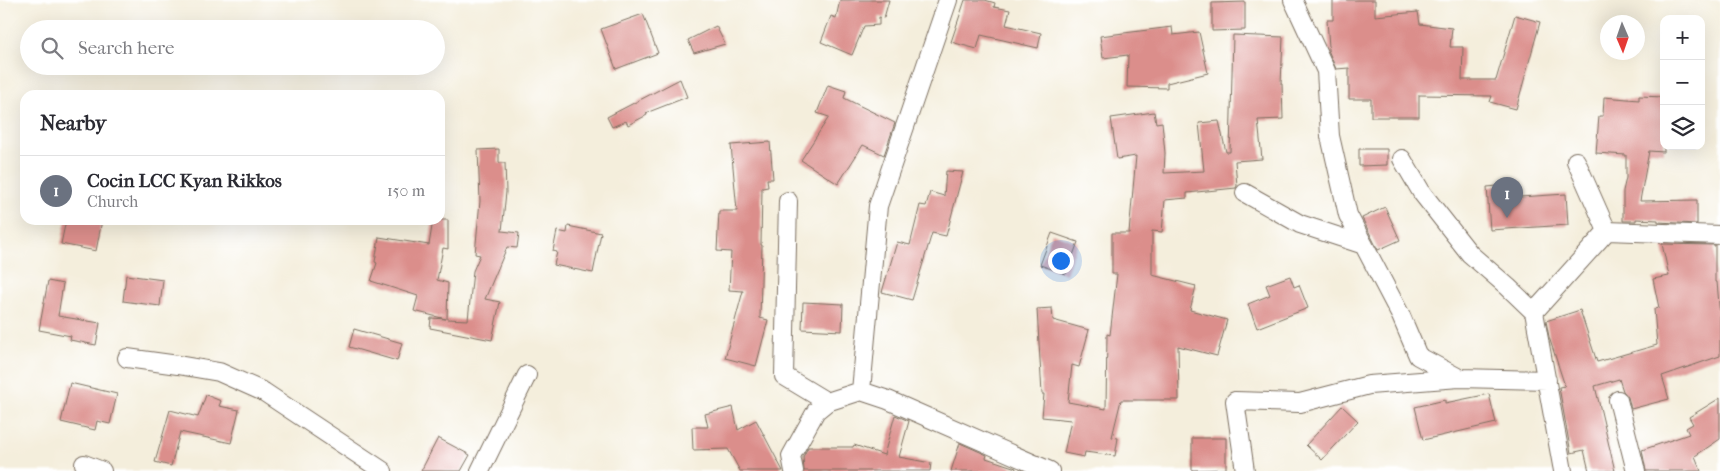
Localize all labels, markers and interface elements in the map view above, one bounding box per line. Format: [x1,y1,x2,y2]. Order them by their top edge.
north arrow [1600,15,1645,60]
map controls [1660,15,1705,150]
button: + [1660,15,1705,60]
search box [20,20,445,75]
icon: search [38,34,66,62]
text: Search here [78,37,174,59]
button: − [1660,60,1705,105]
button: layers [1660,105,1705,150]
text: Nearby [40,111,106,135]
text: Cocin LCC Kyan Rikkos [87,170,282,192]
pin: 1 [1491,177,1523,218]
text: 1 [53,181,59,200]
text: 150 m [387,181,425,200]
text: Church [87,192,138,211]
your location [1048,248,1074,274]

